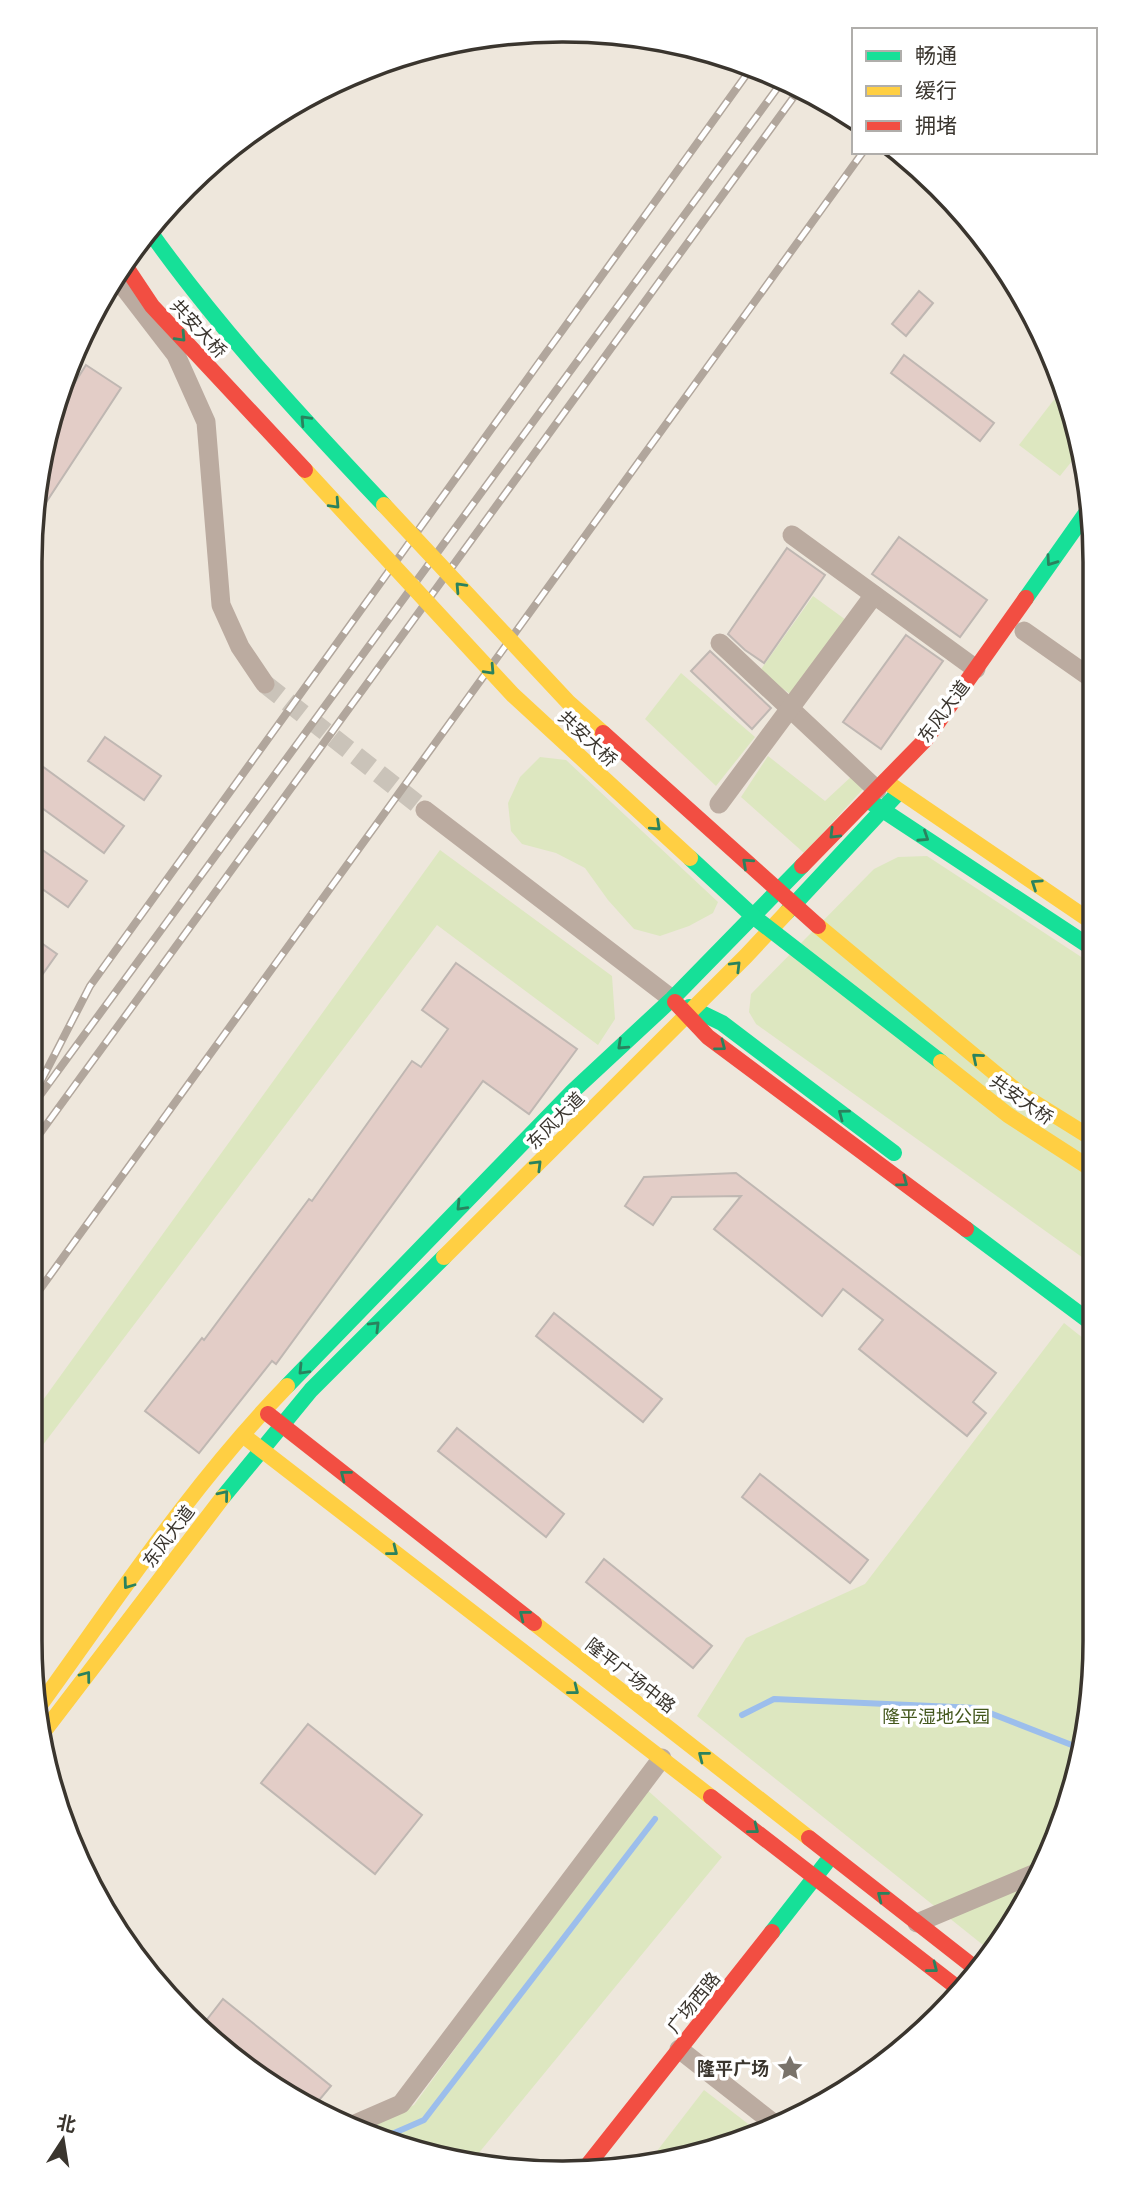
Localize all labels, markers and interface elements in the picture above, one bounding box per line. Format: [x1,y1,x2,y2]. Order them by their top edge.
legend [852,28,1097,154]
text: 畅通 [915,42,957,67]
text: 缓行 [915,77,957,102]
text: 拥堵 [915,112,957,137]
street label: 共安大桥 [166,294,232,362]
one-way arrow [173,329,185,342]
one-way arrow [300,415,313,428]
one-way arrow [327,496,340,509]
one-way arrow [1047,553,1059,566]
one-way arrow [456,582,469,595]
one-way arrow [482,662,494,675]
street label: 东风大道 [913,676,973,746]
street label: 共安大桥 [554,705,622,771]
one-way arrow [648,818,661,831]
one-way arrow [829,826,842,839]
one-way arrow [916,829,929,842]
one-way arrow [743,859,756,871]
one-way arrow [1030,879,1043,892]
one-way arrow [727,962,740,975]
one-way arrow [617,1037,630,1050]
one-way arrow [713,1038,725,1050]
one-way arrow [972,1054,985,1066]
street label: 共安大桥 [986,1069,1058,1129]
street label: 东风大道 [522,1087,588,1153]
one-way arrow [838,1110,851,1122]
one-way arrow [528,1160,541,1173]
one-way arrow [895,1174,908,1186]
one-way arrow [457,1198,470,1211]
one-way arrow [367,1321,380,1334]
one-way arrow [299,1362,312,1375]
one-way arrow [340,1471,353,1483]
one-way arrow [216,1491,228,1504]
street label: 东风大道 [138,1501,198,1571]
one-way arrow [385,1543,398,1556]
one-way arrow [124,1576,136,1588]
one-way arrow [519,1611,531,1624]
street label: 隆平广场中路 [582,1633,680,1717]
one-way arrow [77,1671,90,1684]
one-way arrow [566,1681,578,1694]
park label: 隆平湿地公园 [882,1705,990,1727]
one-way arrow [698,1751,711,1764]
one-way arrow [746,1820,759,1833]
one-way arrow [878,1891,890,1904]
one-way arrow [926,1960,938,1973]
street label: 广场西路 [662,1967,724,2037]
place icon: 隆平广场 [775,2053,805,2083]
place label: 隆平广场 [697,2057,769,2079]
north arrow [28,2105,98,2175]
text: 北 [55,2110,78,2136]

